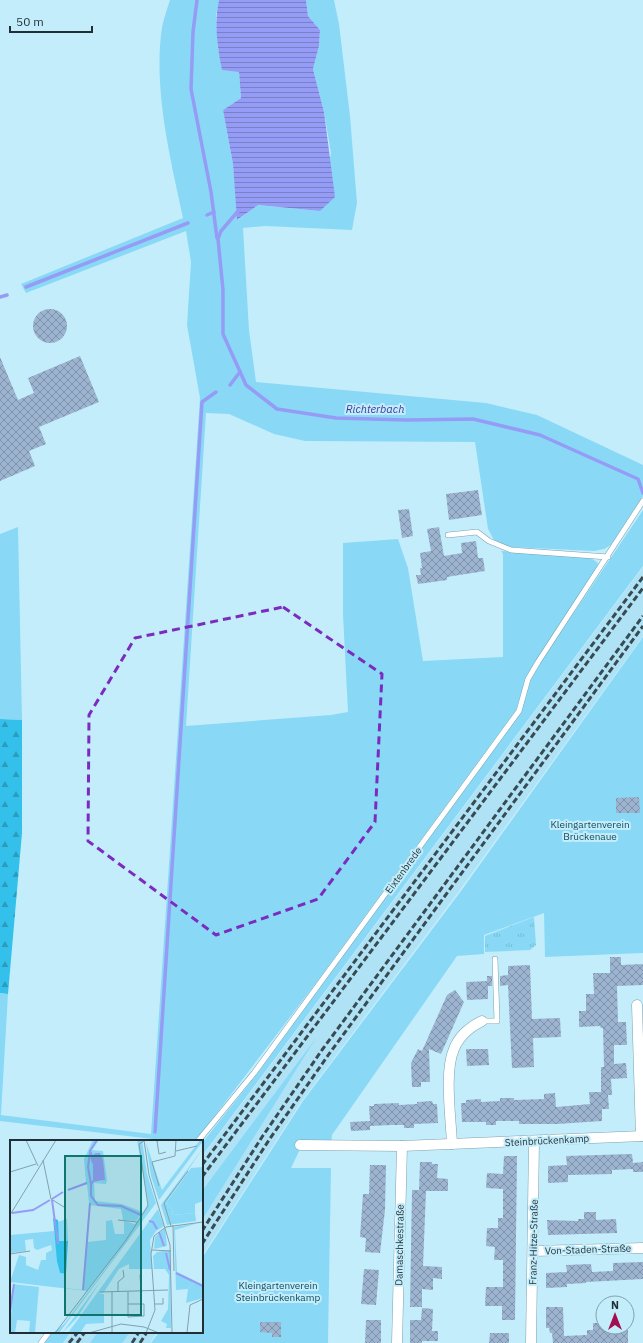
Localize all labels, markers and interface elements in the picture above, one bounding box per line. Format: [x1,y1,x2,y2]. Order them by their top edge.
scale bar [10,8,92,34]
text: 50 m [16,14,44,29]
water label: Richterbach [346,402,404,416]
park label: Kleingartenverein Brückenaue [550,818,630,843]
street label: Eixtenbrede [382,844,425,896]
street label: Steinbrückenkamp [504,1132,590,1149]
inset map [10,1140,203,1333]
street label: Franz-Hitze-Straße [526,1199,541,1285]
street label: Damaschkestraße [392,1204,407,1286]
street label: Von-Staden-Straße [545,1241,632,1258]
park label: Kleingartenverein Steinbrückenkamp [236,1279,320,1304]
north arrow [595,1295,635,1335]
text: N [611,1298,619,1312]

